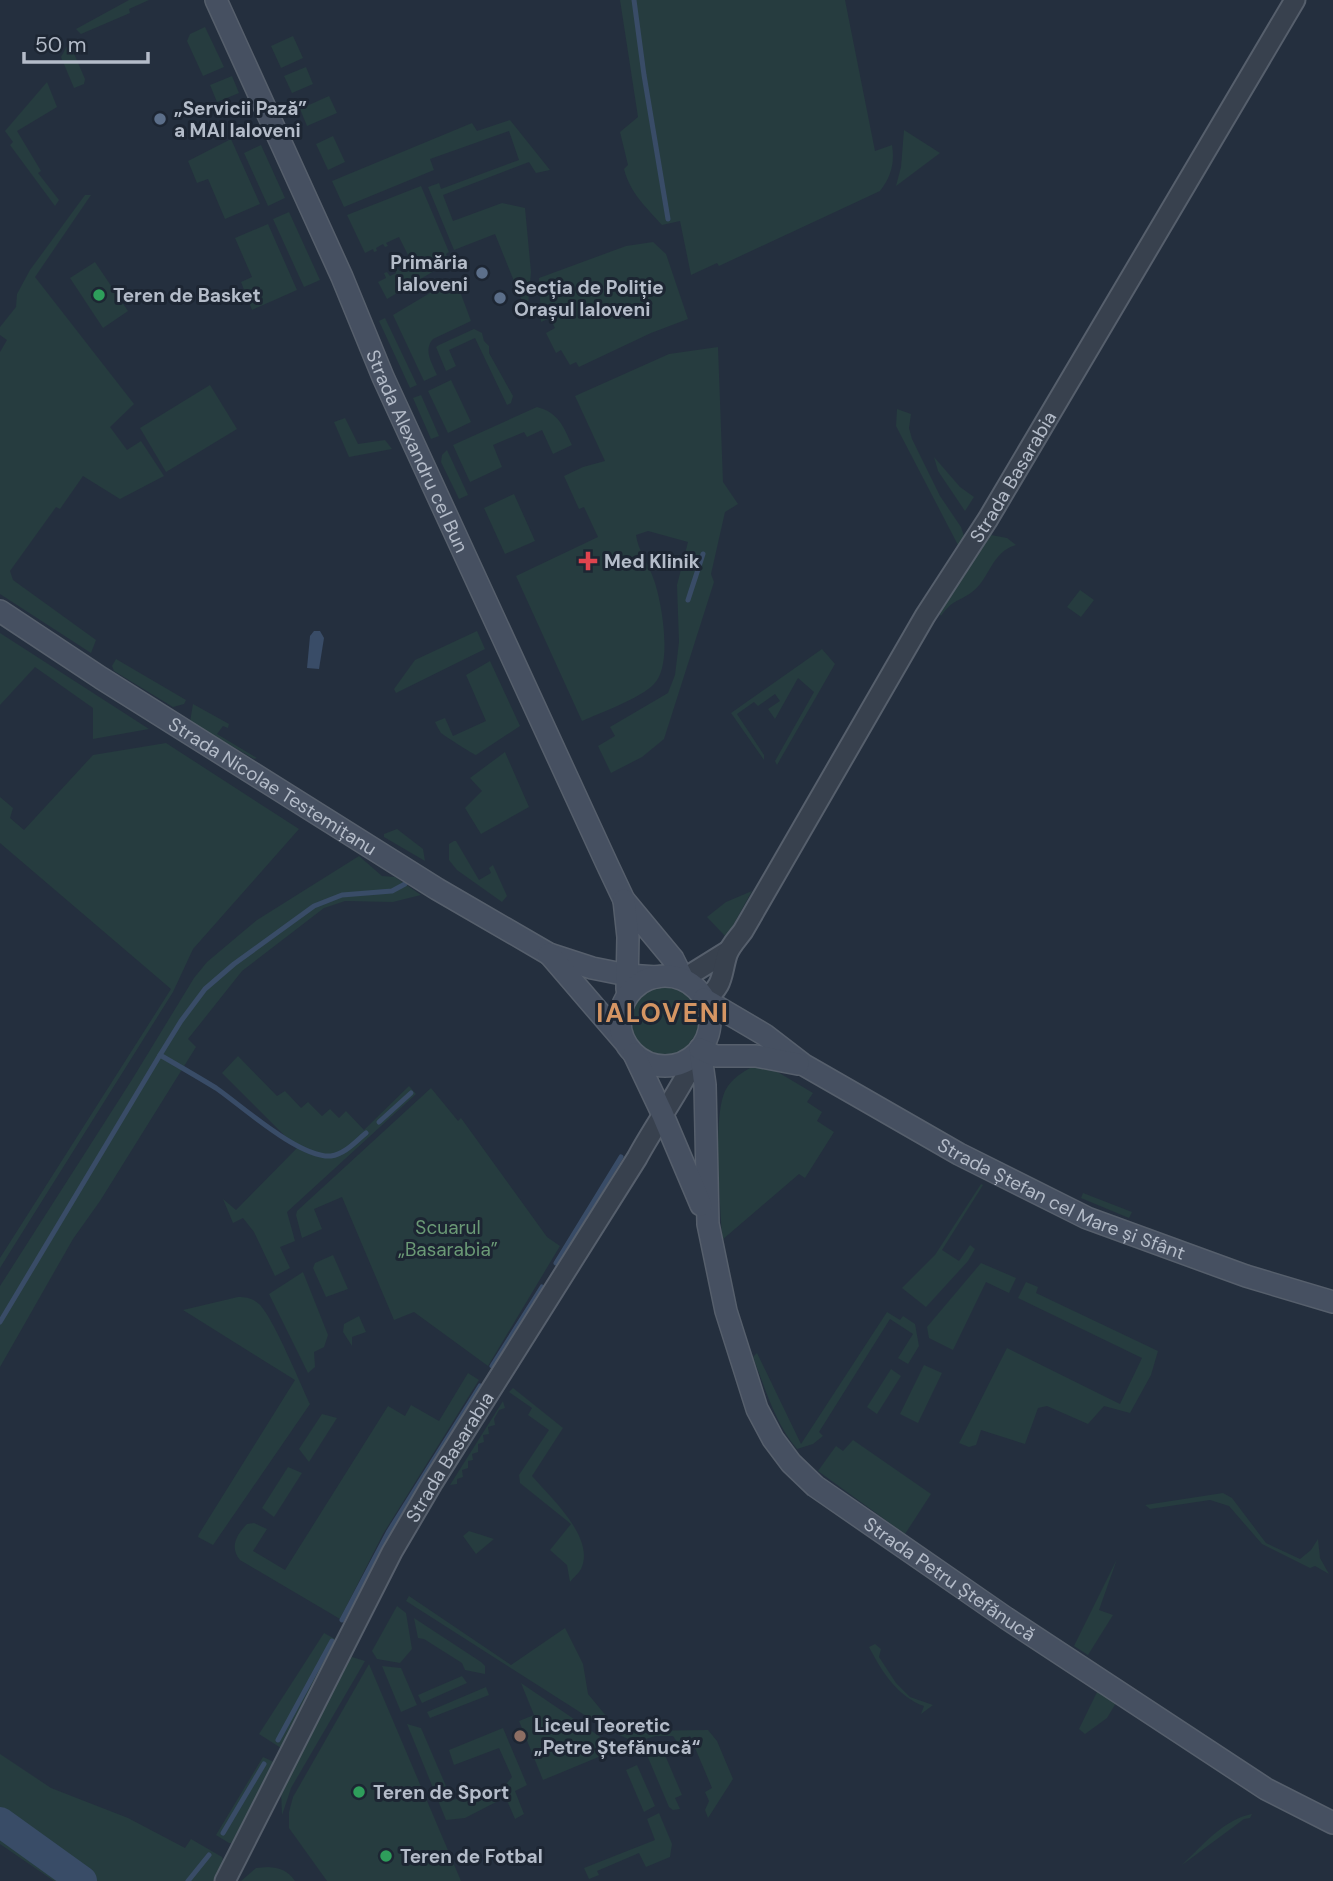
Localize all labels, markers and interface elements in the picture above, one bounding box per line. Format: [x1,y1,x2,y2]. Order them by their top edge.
scale bar [24,21,149,65]
text: 50 m [35,31,86,59]
place label: „Servicii Pază” a MAI Ialoveni [174,96,307,143]
marker: „Servicii Pază” a MAI Ialoveni [152,111,168,127]
place label: Primăria Ialoveni [390,250,468,297]
marker: Primăria Ialoveni [474,265,490,281]
place label: Secția de Poliție Orașul Ialoveni [514,275,664,322]
place label: Teren de Basket [113,283,261,308]
marker: Teren de Basket [91,287,107,303]
marker: Secția de Poliție Orașul Ialoveni [492,290,508,306]
street label: Strada Alexandru cel Bun [360,346,474,557]
street label: Strada Basarabia [964,407,1062,547]
place label: Med Klinik [604,549,700,574]
marker: Med Klinik [578,551,598,571]
street label: Strada Nicolae Testemițanu [164,711,381,861]
district label: IALOVENI [596,996,730,1030]
street label: Strada Ștefan cel Mare și Sfânt [933,1132,1189,1266]
park label: Scuarul „Basarabia” [398,1215,498,1262]
street label: Strada Basarabia [400,1387,500,1527]
street label: Strada Petru Ștefănucă [859,1512,1040,1647]
place label: Liceul Teoretic „Petre Ștefănucă“ [534,1713,701,1760]
marker: Liceul Teoretic „Petre Ștefănucă“ [512,1728,528,1744]
place label: Teren de Sport [373,1780,509,1805]
marker: Teren de Sport [351,1784,367,1800]
place label: Teren de Fotbal [400,1844,543,1869]
marker: Teren de Fotbal [378,1848,394,1864]

